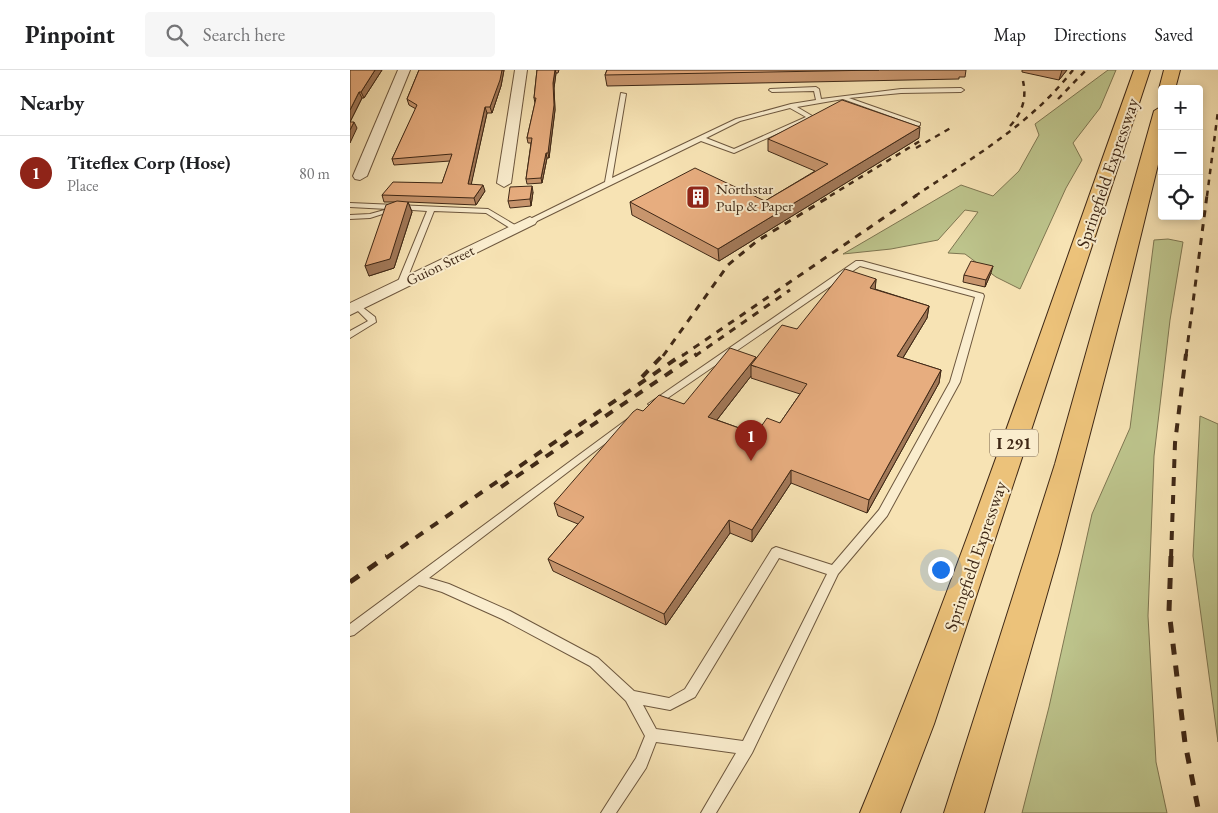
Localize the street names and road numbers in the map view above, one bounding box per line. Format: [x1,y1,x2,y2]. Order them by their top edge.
street label: Springfield Expressway [1070,95,1144,251]
street label: Guion Street [403,240,478,290]
road number: I 291 [990,429,1038,456]
street label: Springfield Expressway [938,478,1012,634]

